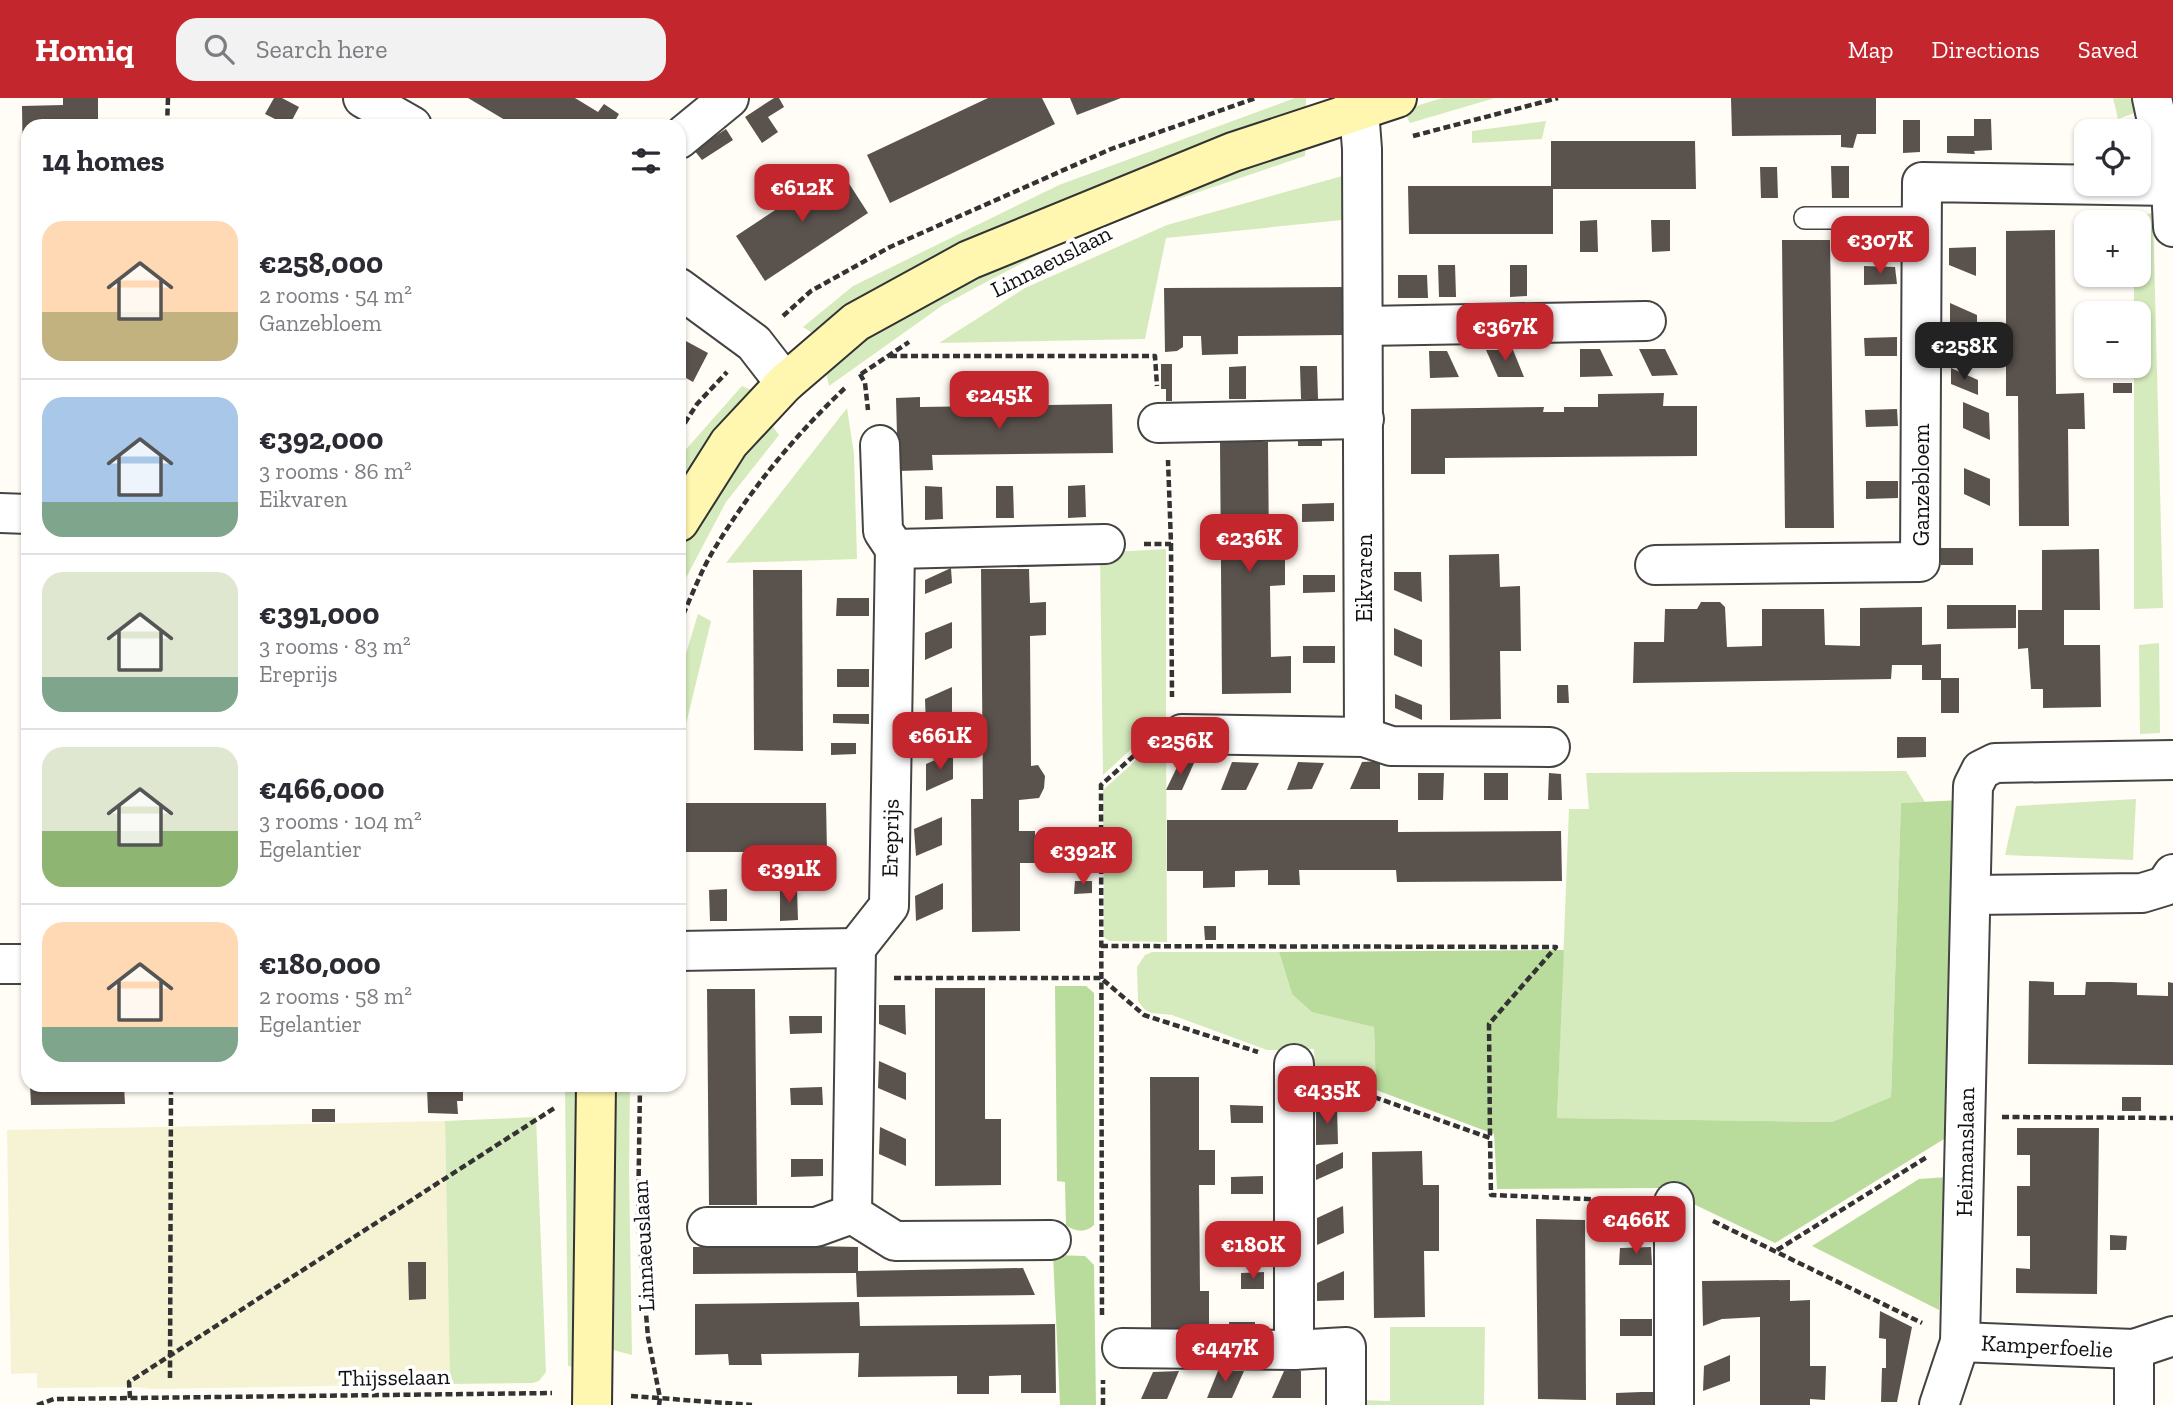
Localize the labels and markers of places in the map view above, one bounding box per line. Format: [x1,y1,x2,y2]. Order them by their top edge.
pin: €612K [753,164,851,224]
pin: €307K [1831,216,1929,276]
pin: €367K [1456,303,1554,363]
pin: €258K [1915,322,2013,382]
pin: €245K [950,372,1048,431]
pin: €236K [1200,514,1298,574]
pin: €661K [891,712,989,772]
pin: €256K [1131,718,1229,777]
pin: €392K [1034,828,1132,887]
pin: €391K [740,846,838,905]
pin: €435K [1278,1066,1376,1126]
pin: €466K [1587,1196,1685,1256]
pin: €180K [1204,1222,1302,1281]
pin: €447K [1176,1324,1274,1384]

